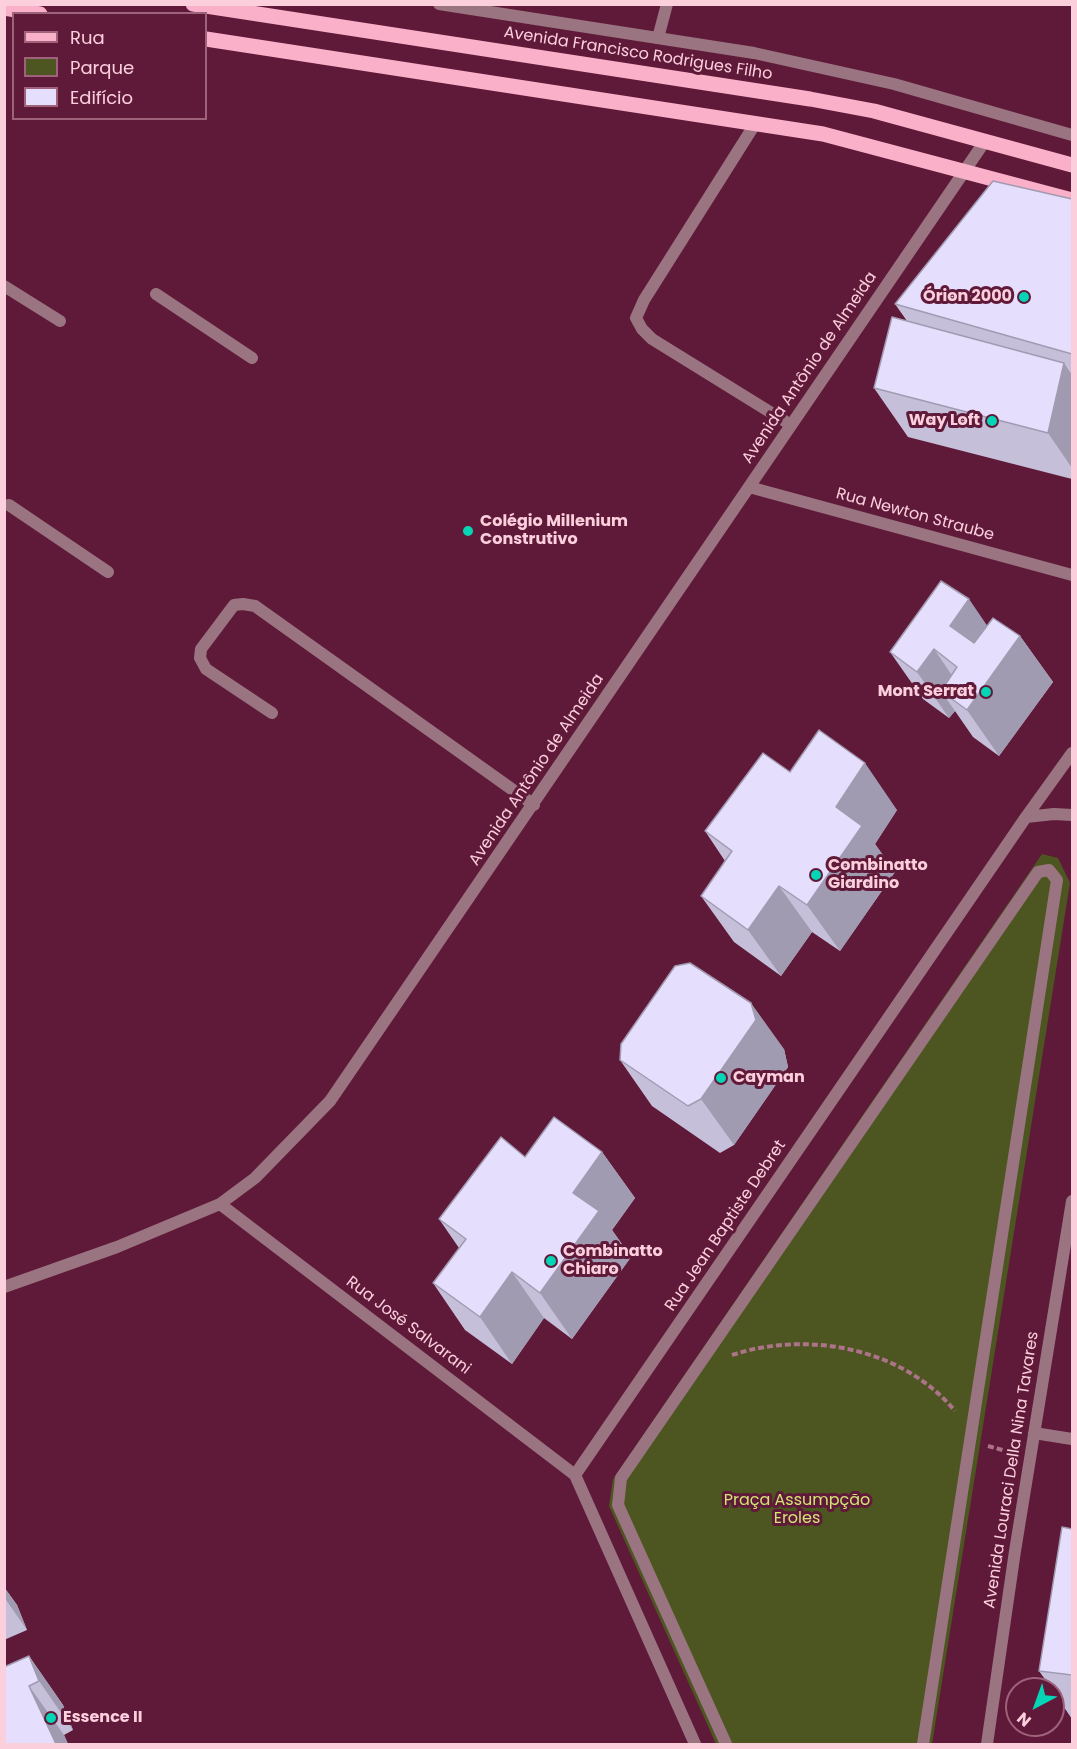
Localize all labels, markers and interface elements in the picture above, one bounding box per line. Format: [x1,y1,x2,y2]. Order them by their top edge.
legend [12,12,207,120]
street label: Avenida Francisco Rodrigues Filho [502,23,774,85]
text: Rua [70,25,105,50]
text: Parque [70,55,134,80]
text: Edifício [70,85,133,110]
street label: Avenida Antônio de Almeida [739,268,881,468]
place label: Órion 2000 [923,287,1012,307]
marker: Órion 2000 [1017,290,1031,304]
place label: Way Loft [909,411,980,431]
marker: Way Loft [985,414,999,428]
street label: Rua Newton Straube [834,485,996,545]
place label: Colégio Millenium Construtivo [480,512,628,550]
marker: Colégio Millenium Construtivo [461,524,475,538]
street label: Avenida Antônio de Almeida [466,670,608,870]
place label: Mont Serrat [878,682,974,702]
marker: Mont Serrat [979,685,993,699]
place label: Combinatto Giardino [828,856,928,894]
marker: Combinatto Giardino [809,868,823,882]
place label: Cayman [733,1068,805,1088]
marker: Cayman [714,1071,728,1085]
street label: Rua Jean Baptiste Debret [662,1137,790,1315]
place label: Combinatto Chiaro [563,1242,663,1280]
marker: Combinatto Chiaro [544,1254,558,1268]
street label: Rua José Salvarani [342,1273,474,1379]
street label: Avenida Louraci Della Nina Tavares [981,1330,1043,1610]
park label: Praça Assumpção Eroles [724,1491,870,1529]
north arrow [1005,1677,1065,1737]
text: N [1012,1707,1036,1732]
place label: Essence II [63,1708,143,1728]
marker: Essence II [44,1711,58,1725]

